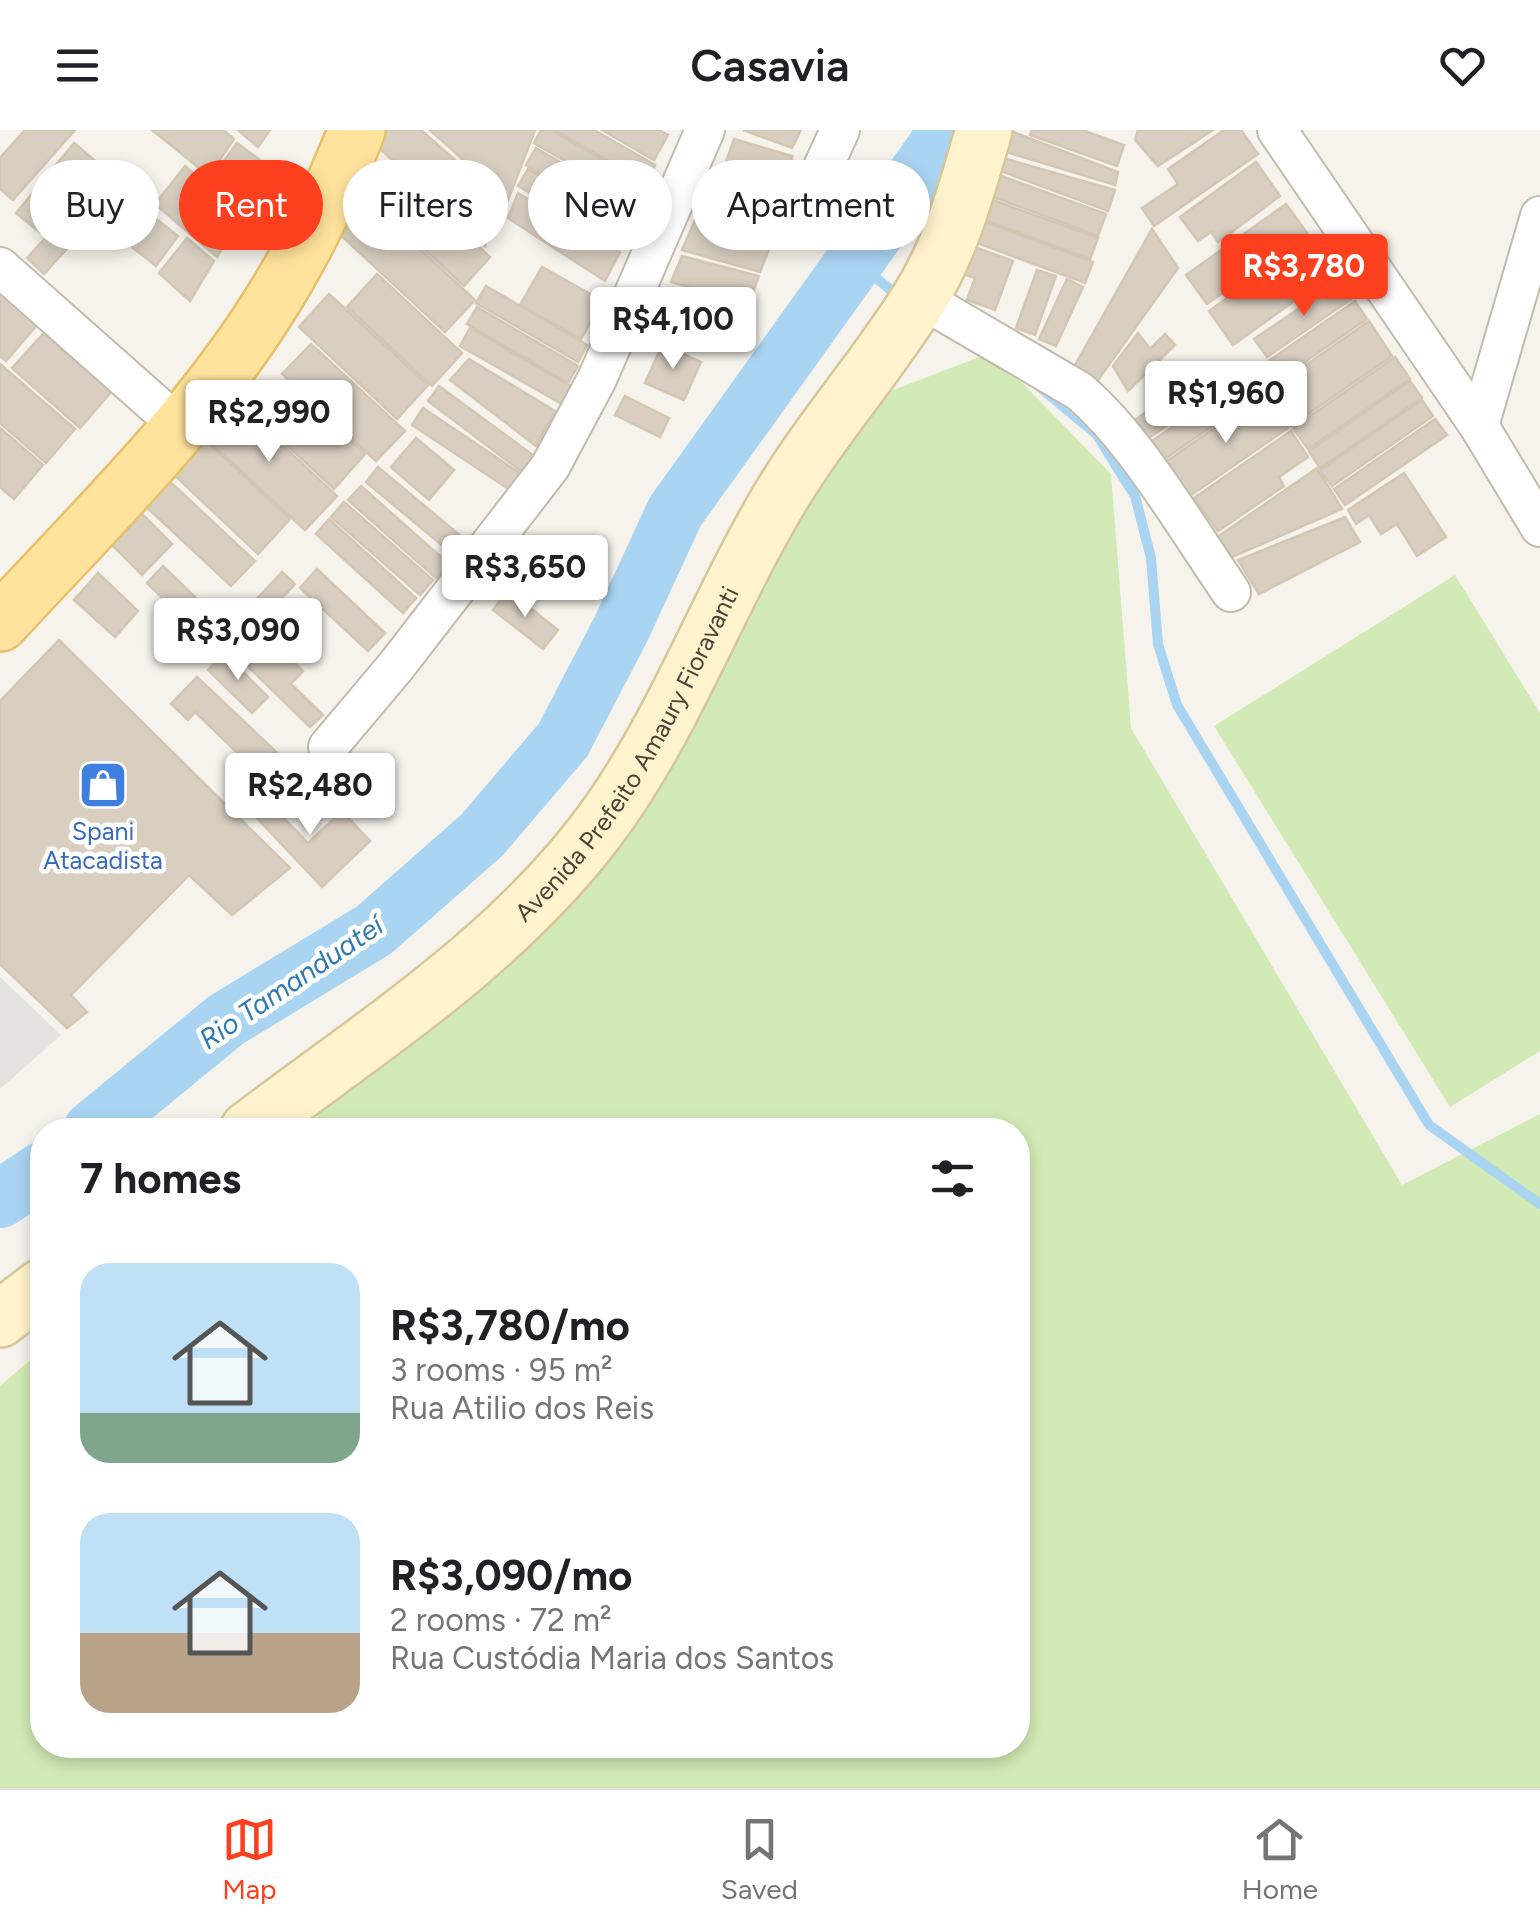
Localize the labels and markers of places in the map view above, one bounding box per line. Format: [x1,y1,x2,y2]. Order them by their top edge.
pin: R$3,780 [1212,234,1396,319]
pin: R$4,100 [581,287,765,372]
pin: R$1,960 [1134,361,1318,446]
pin: R$2,990 [177,380,361,465]
pin: R$3,650 [433,535,617,620]
pin: R$3,090 [146,598,330,683]
pin: R$2,480 [218,753,402,838]
shop icon: Spani Atacadista [77,759,129,811]
place label: Spani Atacadista [43,816,163,875]

